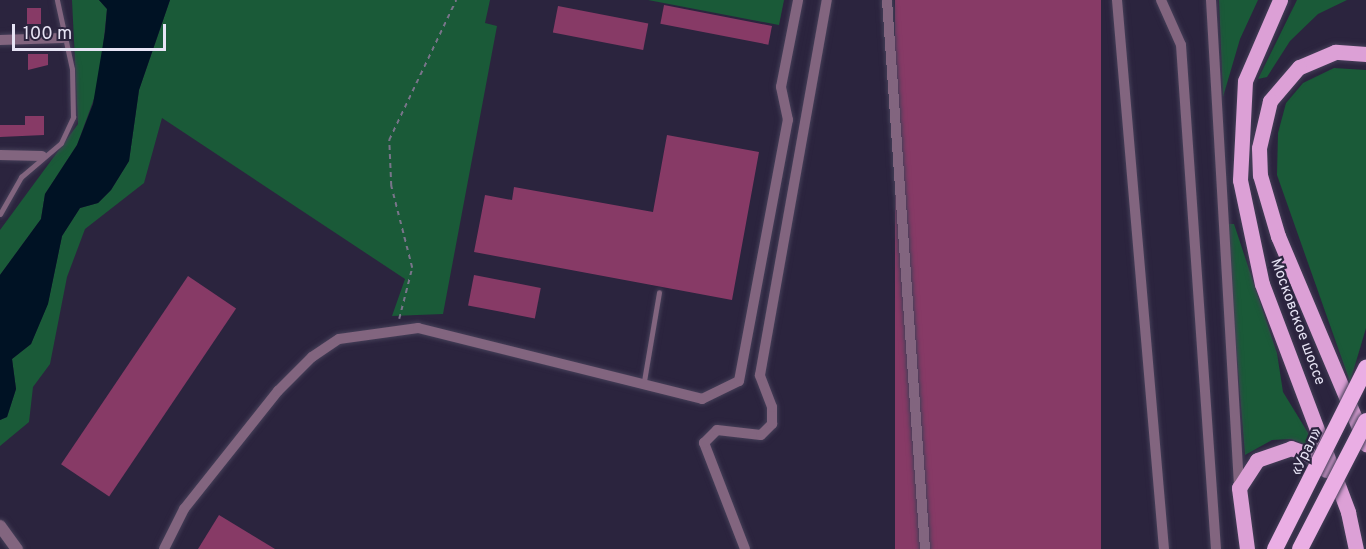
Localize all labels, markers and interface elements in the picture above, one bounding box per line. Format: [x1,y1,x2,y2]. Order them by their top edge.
scale bar [15,12,170,50]
text: 100 m [23,23,72,46]
street label: Московское шоссе [1266,256,1328,388]
street label: «Урал» [1288,425,1326,479]

